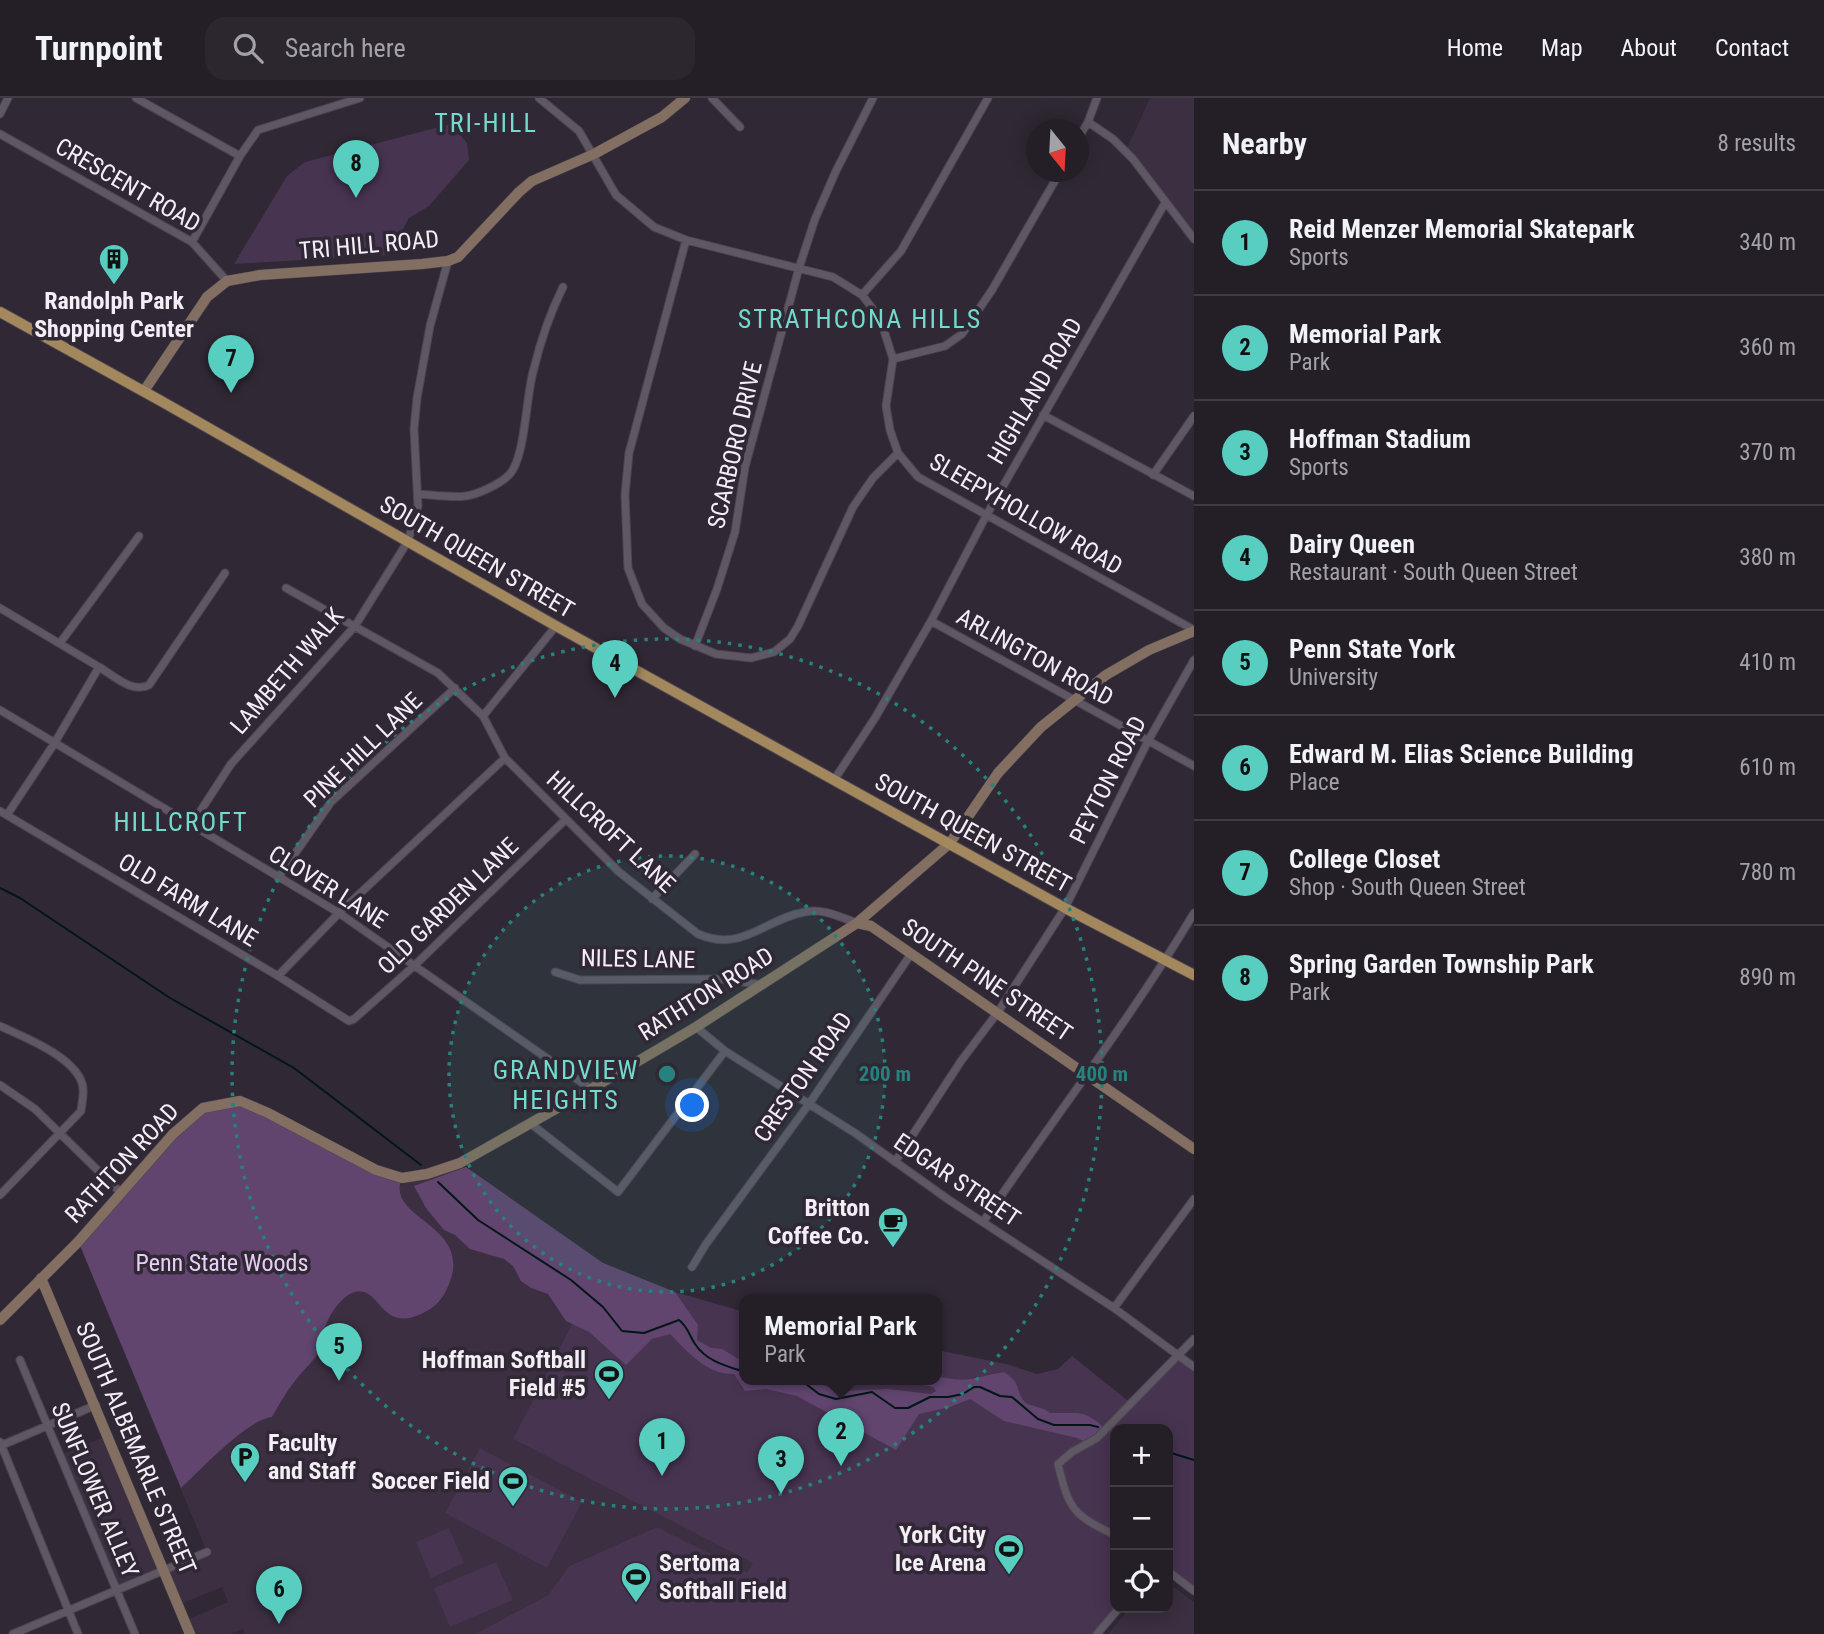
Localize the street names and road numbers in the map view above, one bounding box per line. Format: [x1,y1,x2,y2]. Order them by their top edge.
street label: CRESCENT ROAD [51,132,205,238]
street label: TRI HILL ROAD [298,225,440,265]
street label: HIGHLAND ROAD [982,313,1088,469]
street label: SCARBORO DRIVE [702,359,768,531]
street label: SLEEPYHOLLOW ROAD [925,447,1127,581]
street label: SOUTH QUEEN STREET [375,490,579,624]
street label: LAMBETH WALK [225,602,349,740]
street label: ARLINGTON ROAD [952,602,1118,712]
street label: PINE HILL LANE [298,687,428,813]
street label: PEYTON ROAD [1064,712,1152,848]
street label: HILLCROFT LANE [541,765,681,899]
street label: SOUTH QUEEN STREET [870,768,1076,898]
street label: OLD GARDEN LANE [372,832,524,980]
street label: CLOVER LANE [264,840,392,934]
street label: OLD FARM LANE [113,848,263,952]
street label: SOUTH PINE STREET [897,913,1077,1047]
street label: RATHTON ROAD [633,941,779,1047]
street label: NILES LANE [581,944,696,974]
street label: CRESTON ROAD [748,1007,858,1147]
street label: RATHTON ROAD [59,1097,185,1229]
street label: EDGAR STREET [889,1128,1025,1232]
street label: SOUTH ALBEMARLE STREET [70,1318,202,1578]
street label: SUNFLOWER ALLEY [46,1398,145,1582]

